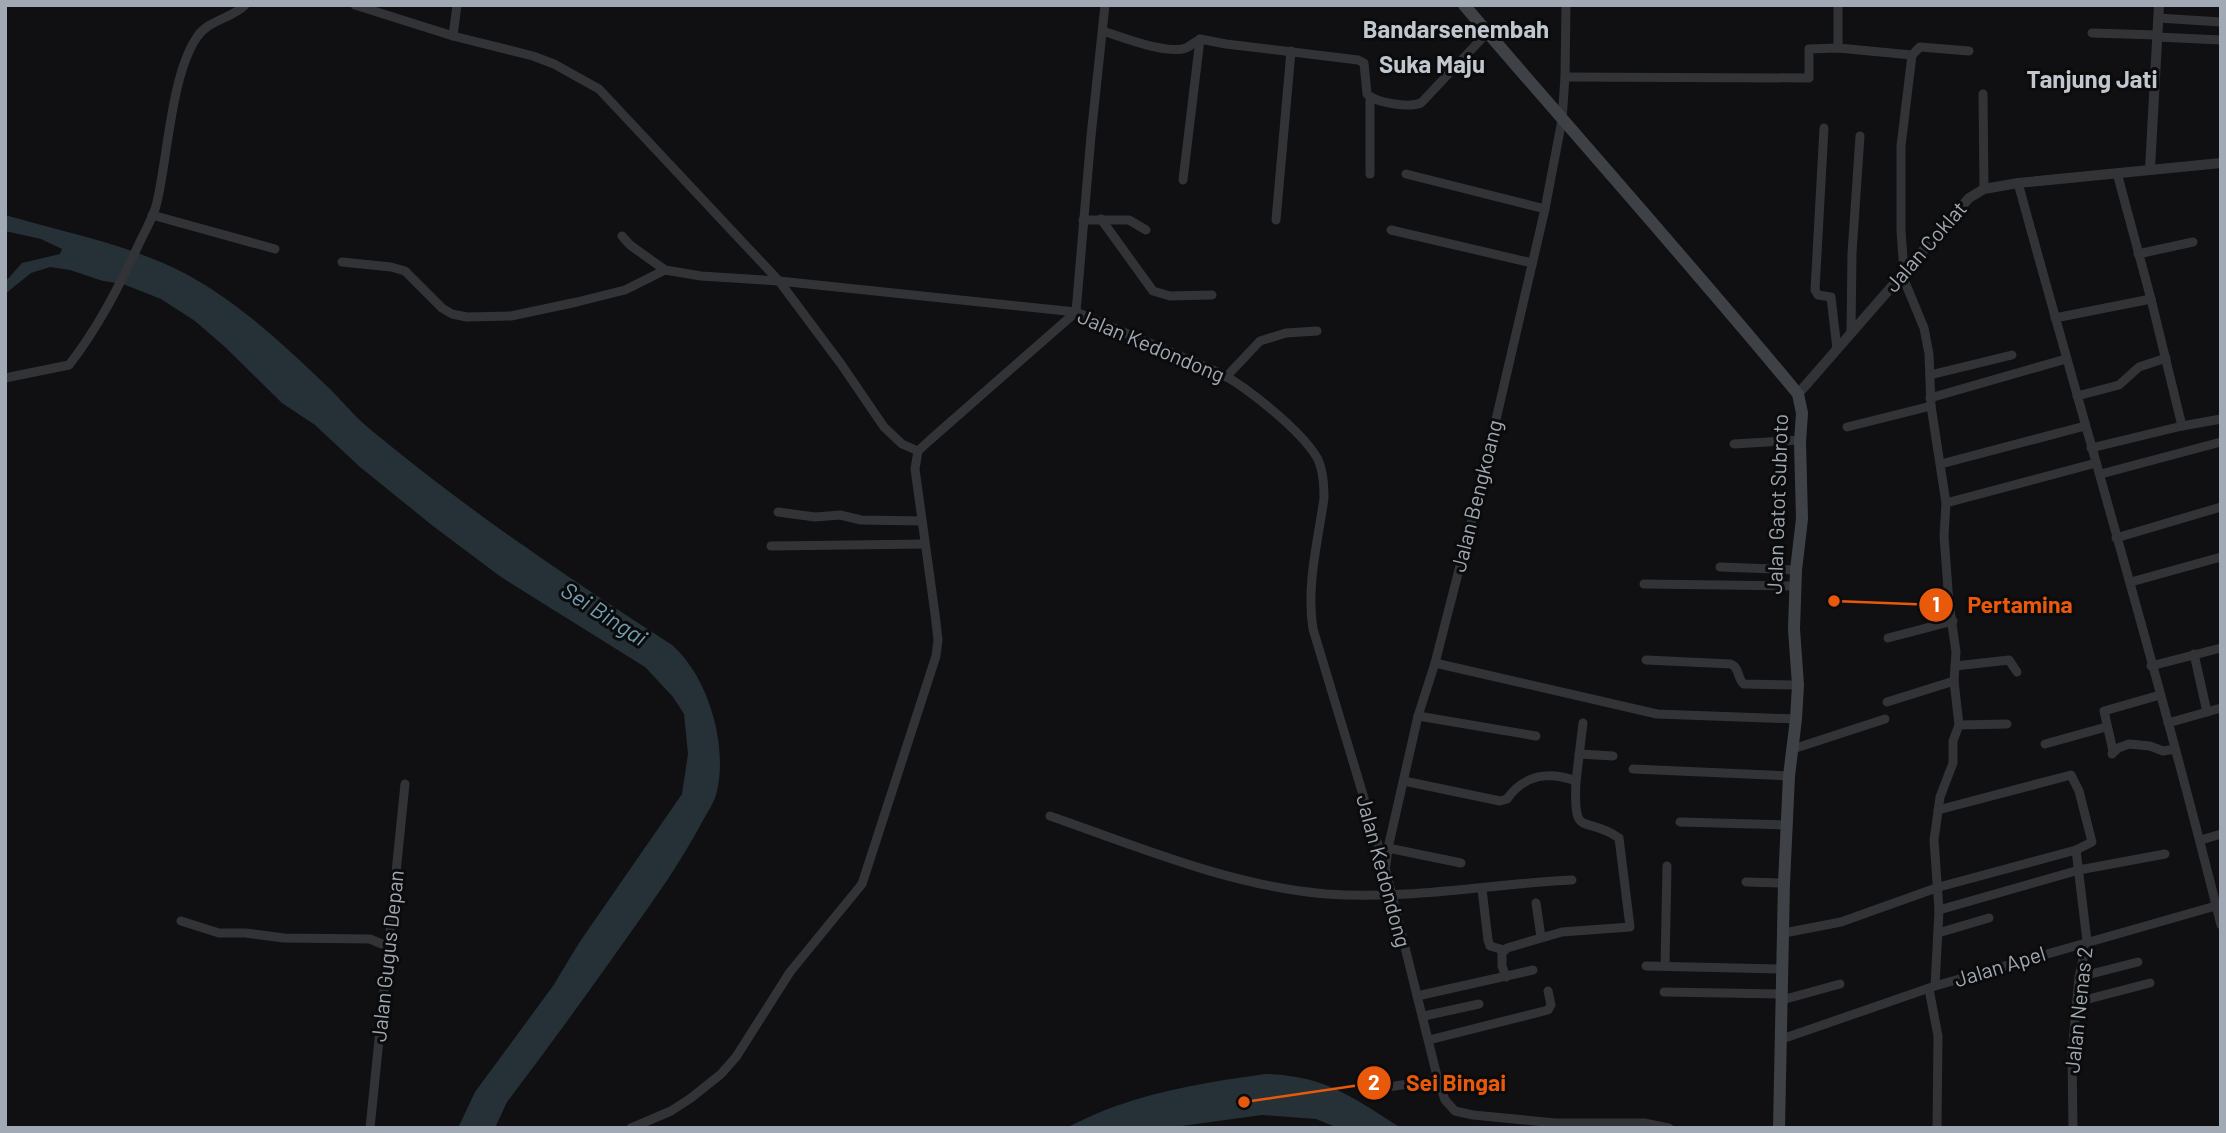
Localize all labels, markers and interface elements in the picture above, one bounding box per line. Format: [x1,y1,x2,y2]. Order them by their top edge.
district label: Bandarsenembah [1363,14,1549,43]
district label: Suka Maju [1379,49,1485,78]
district label: Tanjung Jati [2026,64,2158,93]
street label: Jalan Coklat [1879,196,1971,296]
street label: Jalan Kedondong [1074,302,1229,387]
street label: Jalan Gatot Subroto [1761,413,1792,595]
street label: Jalan Bengkoang [1445,417,1507,574]
water label: Sei Bingai [556,575,653,651]
callout: Pertamina [1919,583,2087,627]
text: Pertamina [1967,590,2073,618]
text: 1 [1932,591,1940,616]
street label: Jalan Kedondong [1352,791,1417,950]
street label: Jalan Gugus Depan [365,869,408,1043]
street label: Jalan Apel [1951,940,2048,991]
street label: Jalan Nenas 2 [2058,945,2097,1074]
callout: Sei Bingai [1357,1061,1520,1105]
text: Sei Bingai [1406,1068,1506,1096]
text: 2 [1368,1069,1380,1094]

